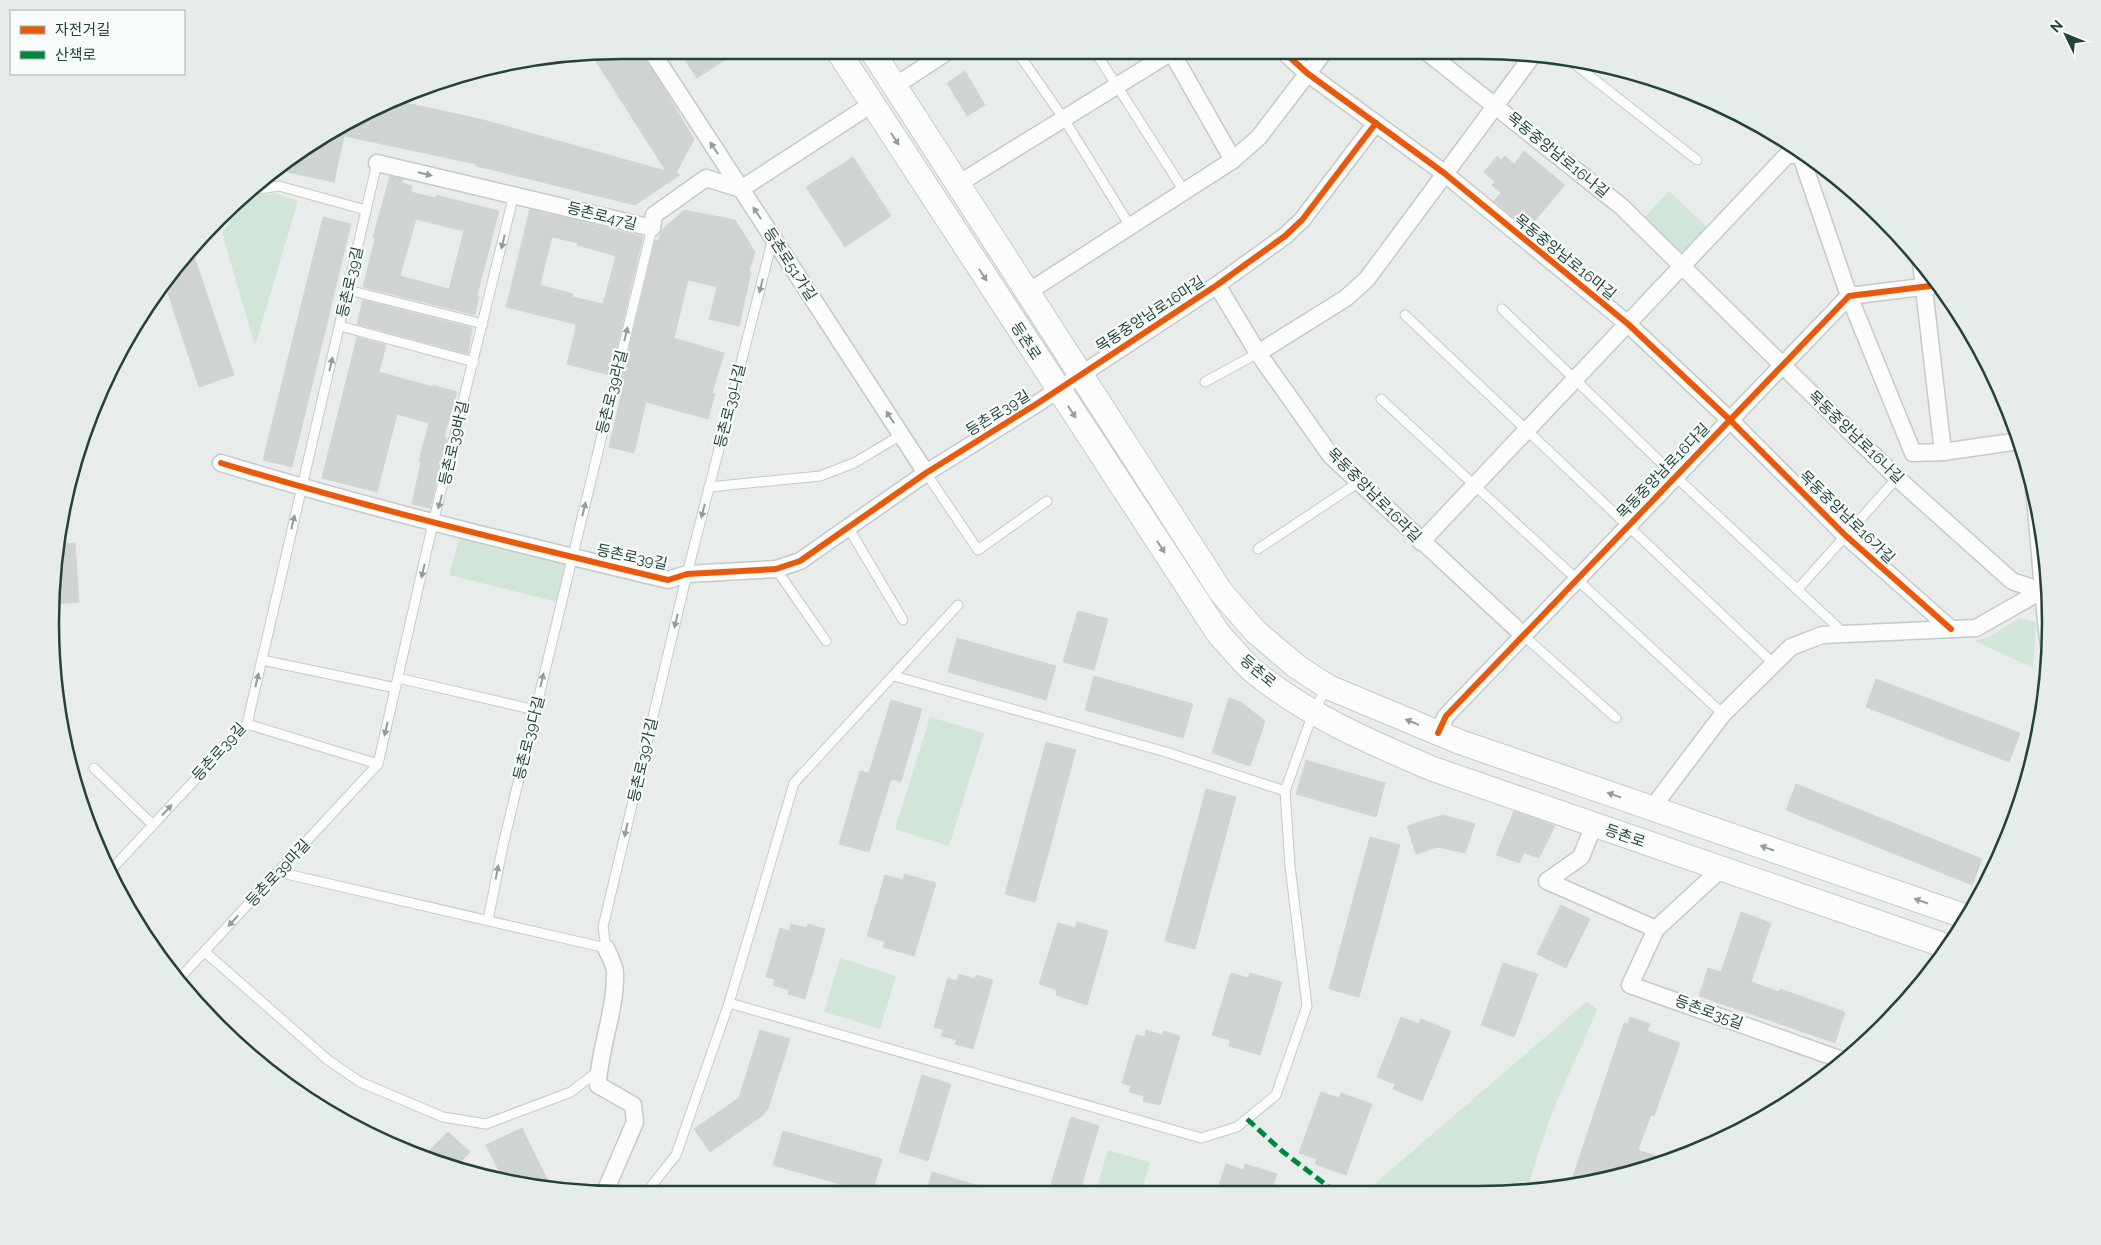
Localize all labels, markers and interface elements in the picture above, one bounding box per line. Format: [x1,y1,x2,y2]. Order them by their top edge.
legend [10,10,185,75]
north arrow [2041,10,2091,60]
text: N [2047,17,2066,35]
text: 자전거길 [55,21,110,39]
text: 산책로 [55,46,96,64]
street label: 목동중앙남로16나길 [1503,108,1613,202]
one-way arrow [890,132,900,146]
one-way arrow [709,141,719,154]
one-way arrow [417,170,432,178]
street label: 등촌로47길 [565,199,639,233]
one-way arrow [752,207,762,220]
street label: 목동중앙남로16마길 [1510,210,1620,304]
street label: 등촌로51가길 [760,224,820,304]
one-way arrow [499,234,507,249]
street label: 등촌로39길 [333,245,367,319]
one-way arrow [978,269,988,282]
street label: 목동중앙남로16마길 [1092,272,1208,356]
one-way arrow [757,278,765,293]
street label: 등촌로 [1007,319,1045,363]
one-way arrow [622,327,630,342]
street label: 등촌로39라길 [593,348,631,436]
one-way arrow [327,356,335,371]
street label: 등촌로39나길 [711,362,749,450]
street label: 등촌로39길 [963,386,1033,440]
street label: 목동중앙남로16나길 [1804,387,1908,487]
street label: 등촌로39바길 [436,399,472,487]
one-way arrow [1067,405,1077,418]
one-way arrow [885,411,894,424]
street label: 목동중앙남로16다길 [1613,419,1713,523]
street label: 목동중앙남로16라길 [1323,444,1425,546]
street label: 목동중앙남로16가길 [1795,467,1899,567]
one-way arrow [436,494,444,509]
one-way arrow [580,502,588,517]
one-way arrow [699,503,707,518]
one-way arrow [289,514,297,529]
one-way arrow [1157,540,1166,554]
street label: 등촌로39길 [595,541,669,573]
one-way arrow [418,563,426,579]
one-way arrow [672,614,680,629]
street label: 등촌로 [1236,651,1280,691]
one-way arrow [539,672,547,687]
one-way arrow [253,673,261,688]
street label: 등촌로39다길 [510,694,548,782]
street label: 등촌로39가길 [625,716,661,804]
one-way arrow [1404,718,1419,726]
street label: 등촌로39길 [188,719,250,785]
one-way arrow [382,722,390,737]
one-way arrow [1606,791,1621,798]
one-way arrow [161,804,173,816]
street label: 등촌로 [1602,821,1648,851]
one-way arrow [622,823,630,838]
street label: 등촌로39마길 [242,835,314,911]
one-way arrow [1760,844,1775,851]
one-way arrow [494,864,502,880]
one-way arrow [1913,897,1928,905]
one-way arrow [227,915,239,927]
street label: 등촌로35길 [1672,991,1746,1033]

